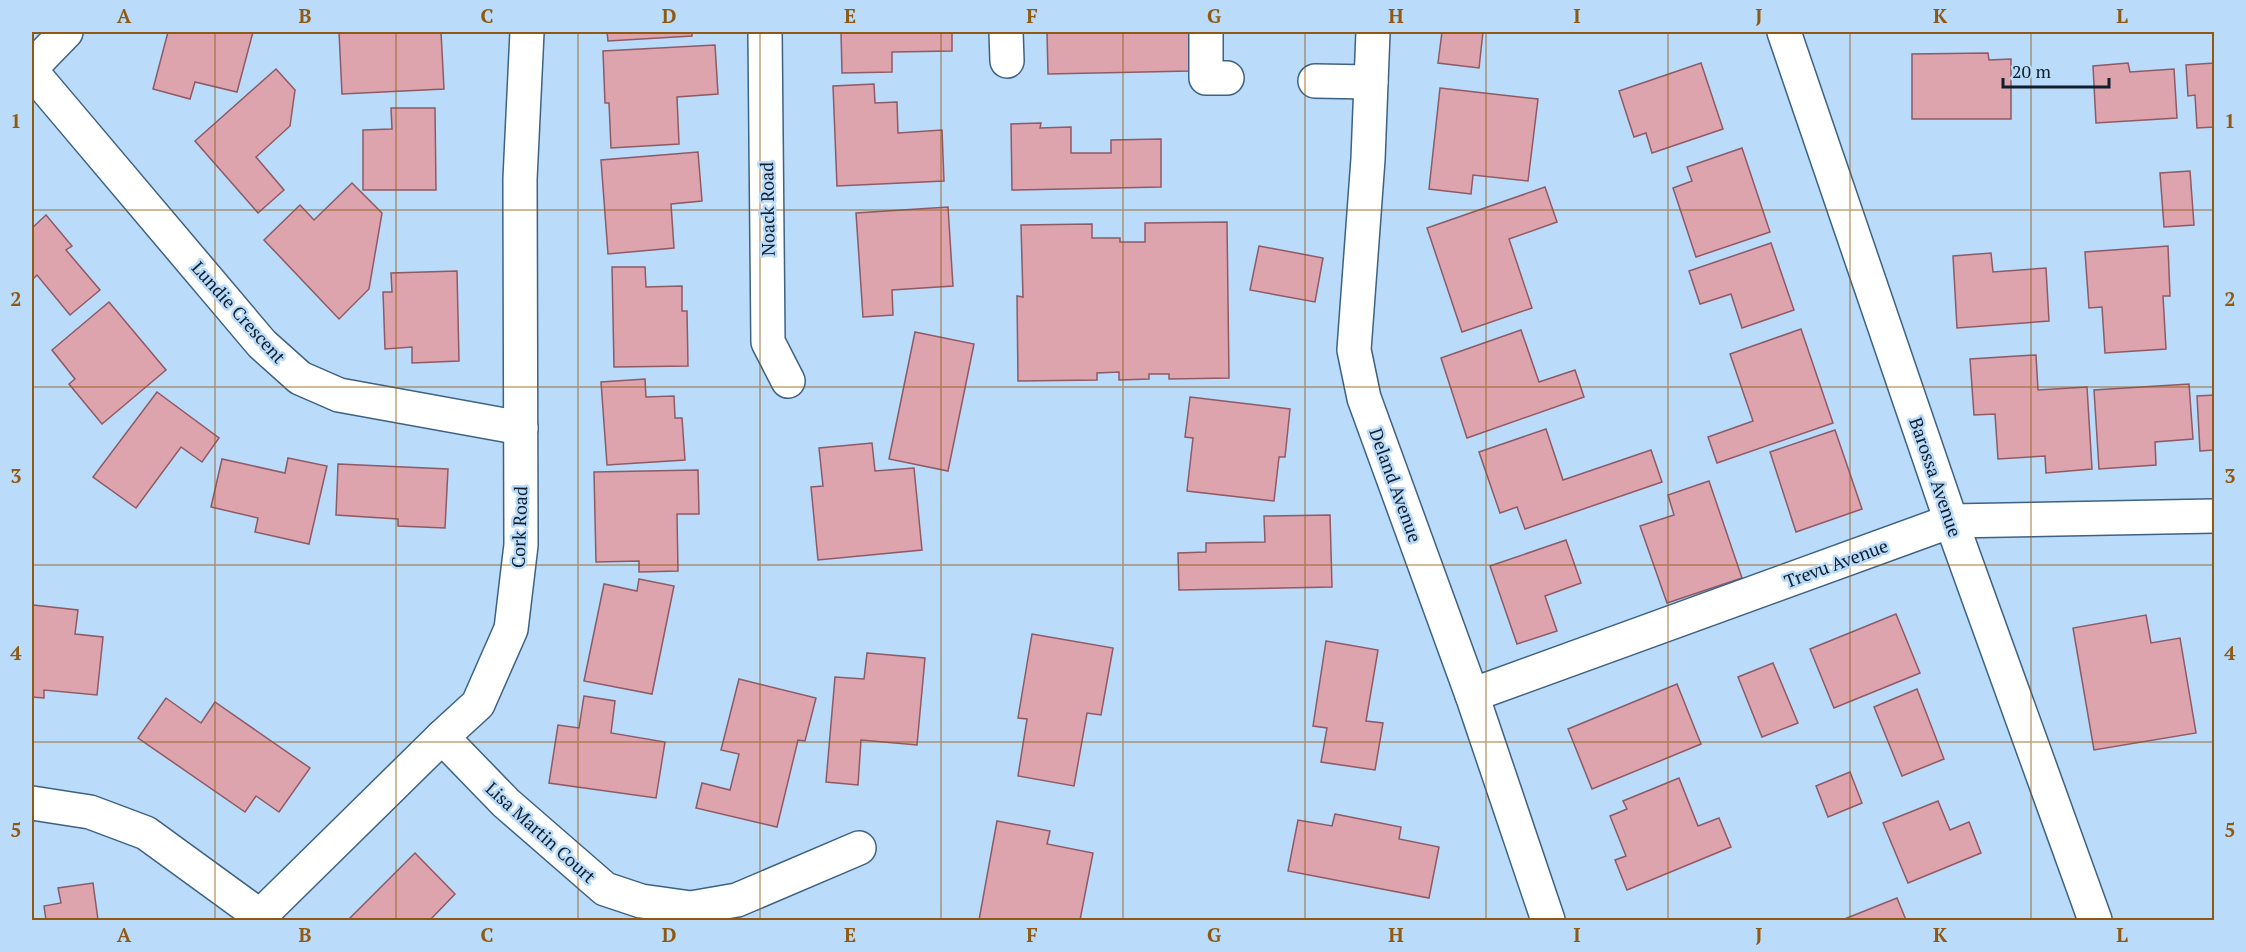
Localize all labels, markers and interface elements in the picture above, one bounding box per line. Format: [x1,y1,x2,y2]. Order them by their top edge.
text: A [117,2,132,29]
text: B [299,2,312,29]
text: C [480,2,494,29]
text: D [662,2,676,29]
text: E [844,2,856,29]
text: F [1026,2,1038,29]
text: G [1207,2,1221,29]
text: H [1388,2,1404,29]
text: I [1573,2,1581,29]
text: J [1755,2,1763,29]
text: K [1933,2,1948,29]
text: L [2116,2,2128,29]
scale bar [2003,51,2110,89]
text: 20 m [2012,59,2052,83]
text: 1 [10,107,22,134]
text: 1 [2224,107,2236,134]
street label: Noack Road [754,162,780,256]
street label: Lundie Crescent [187,256,291,368]
text: 2 [10,285,22,312]
text: 2 [2224,285,2236,312]
street label: Barossa Avenue [1904,414,1968,540]
street label: Deland Avenue [1364,425,1428,545]
text: 3 [10,462,22,489]
text: 3 [2224,462,2236,489]
street label: Cork Road [506,486,532,568]
street label: Trevu Avenue [1781,533,1891,593]
text: 4 [10,639,22,666]
text: 4 [2224,639,2236,666]
street label: Lisa Martin Court [481,776,601,888]
text: 5 [10,816,22,843]
text: 5 [2224,816,2236,843]
text: A [117,921,132,948]
text: B [299,921,312,948]
text: C [480,921,494,948]
text: D [662,921,676,948]
text: E [844,921,856,948]
text: F [1026,921,1038,948]
text: G [1207,921,1221,948]
text: H [1388,921,1404,948]
text: I [1573,921,1581,948]
text: J [1755,921,1763,948]
text: K [1933,921,1948,948]
text: L [2116,921,2128,948]

